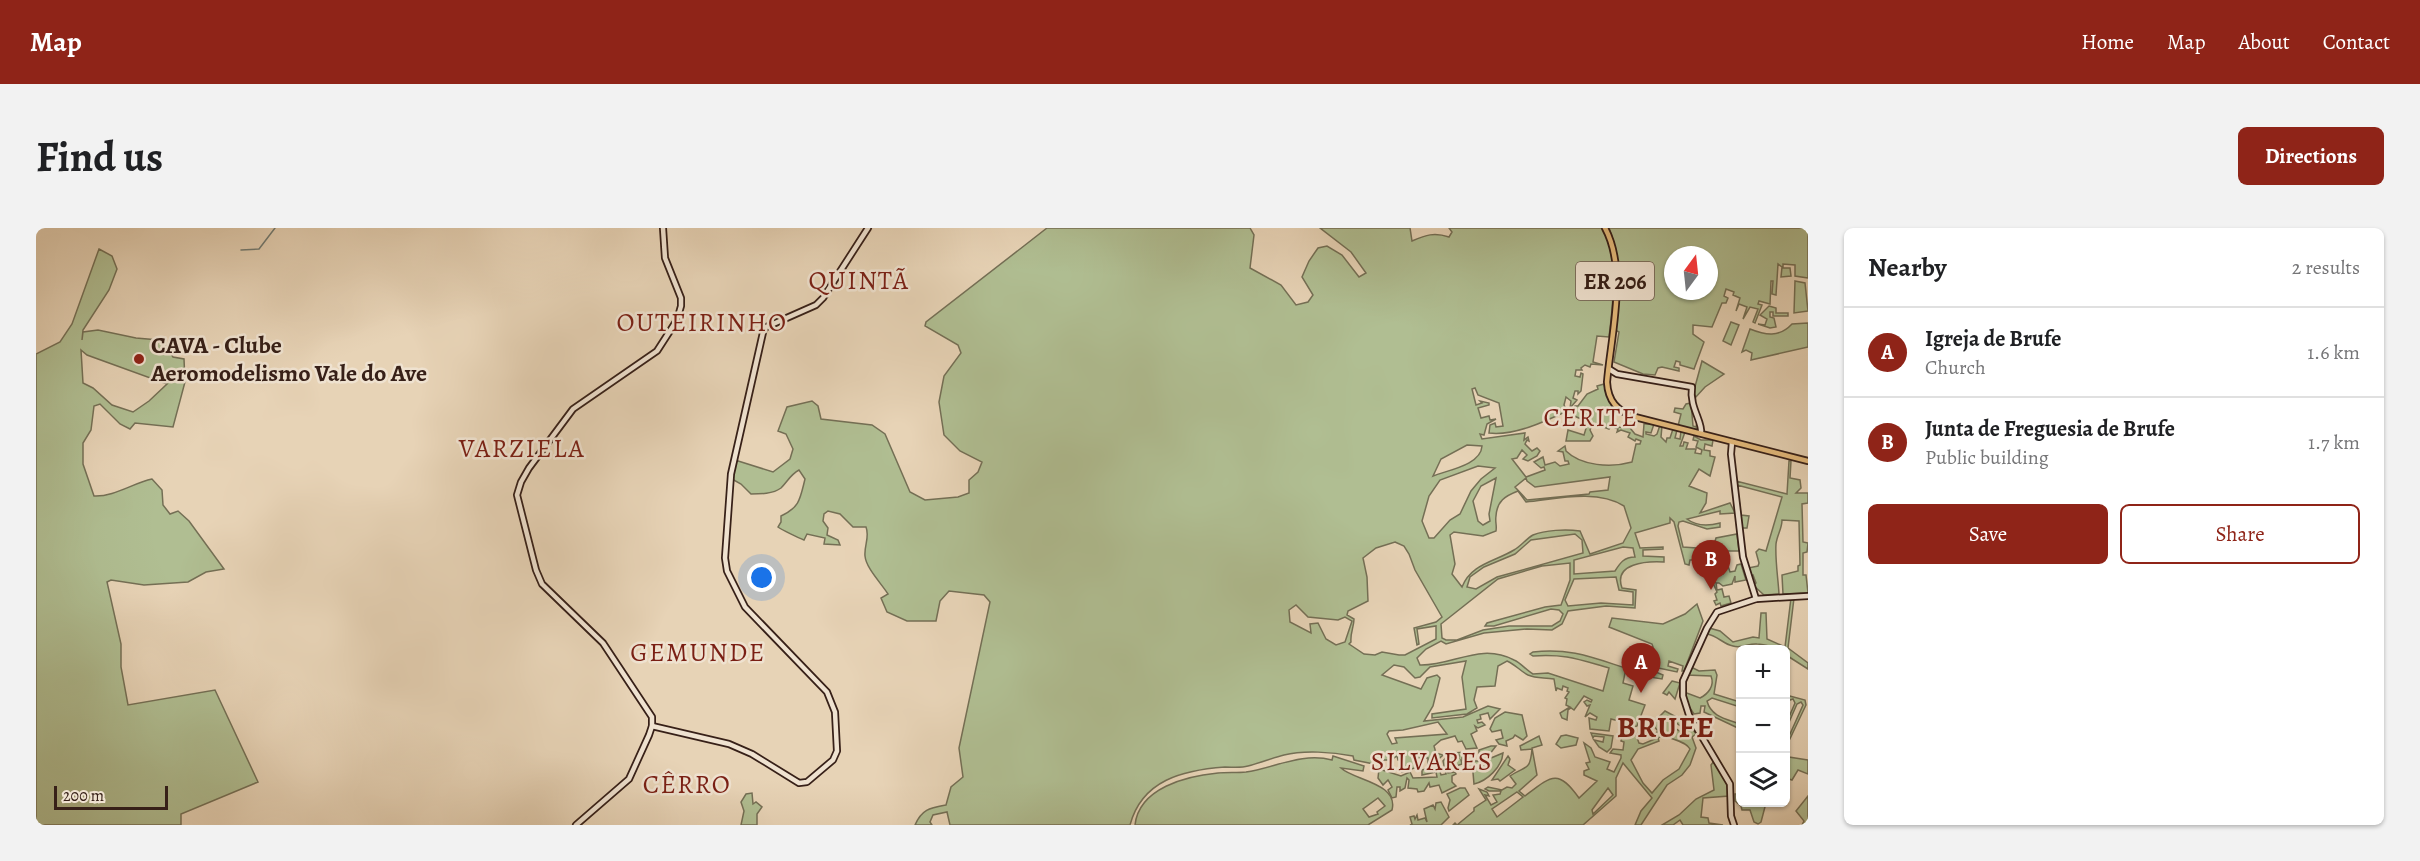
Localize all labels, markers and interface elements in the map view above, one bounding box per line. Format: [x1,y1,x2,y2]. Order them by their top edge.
text: Map [30,23,82,61]
text: Home [2081,28,2134,56]
text: Map [2167,28,2205,56]
text: About [2238,28,2290,56]
text: Contact [2323,28,2390,56]
button: Directions [2238,127,2384,185]
text: Find us [36,128,163,185]
north arrow [1664,246,1718,300]
text: Nearby [1868,250,1947,285]
text: 2 results [2292,254,2360,281]
road number: ER 206 [1576,262,1654,300]
district label: QUINTÃ [808,263,910,298]
district label: OUTEIRINHO [616,305,788,340]
text: Igreja de Brufe [1925,324,2061,354]
place label: CAVA - Clube Aeromodelismo Vale do Ave [150,329,427,389]
text: A [1881,339,1894,366]
text: 1.6 km [2307,339,2360,366]
marker: CAVA - Clube Aeromodelismo Vale do Ave [132,352,146,366]
text: Church [1925,354,1986,381]
district label: CERITE [1544,400,1638,435]
text: Junta de Freguesia de Brufe [1925,414,2175,444]
text: B [1881,429,1894,456]
text: 1.7 km [2308,429,2360,456]
district label: VARZIELA [458,431,585,466]
text: Public building [1925,444,2049,471]
button: Save [1868,504,2108,564]
button: Share [2120,504,2360,564]
pin: B [1692,540,1730,590]
your location [747,563,776,592]
district label: GEMUNDE [630,635,766,670]
pin: A [1622,644,1660,693]
map controls [1736,645,1790,807]
button: + [1736,645,1790,699]
button: − [1736,699,1790,753]
district label: BRUFE [1617,707,1715,747]
district label: SILVARES [1371,744,1493,779]
button: layers [1736,753,1790,807]
district label: CÊRRO [643,767,731,802]
scale bar [54,783,168,810]
text: 200 m [63,785,104,807]

